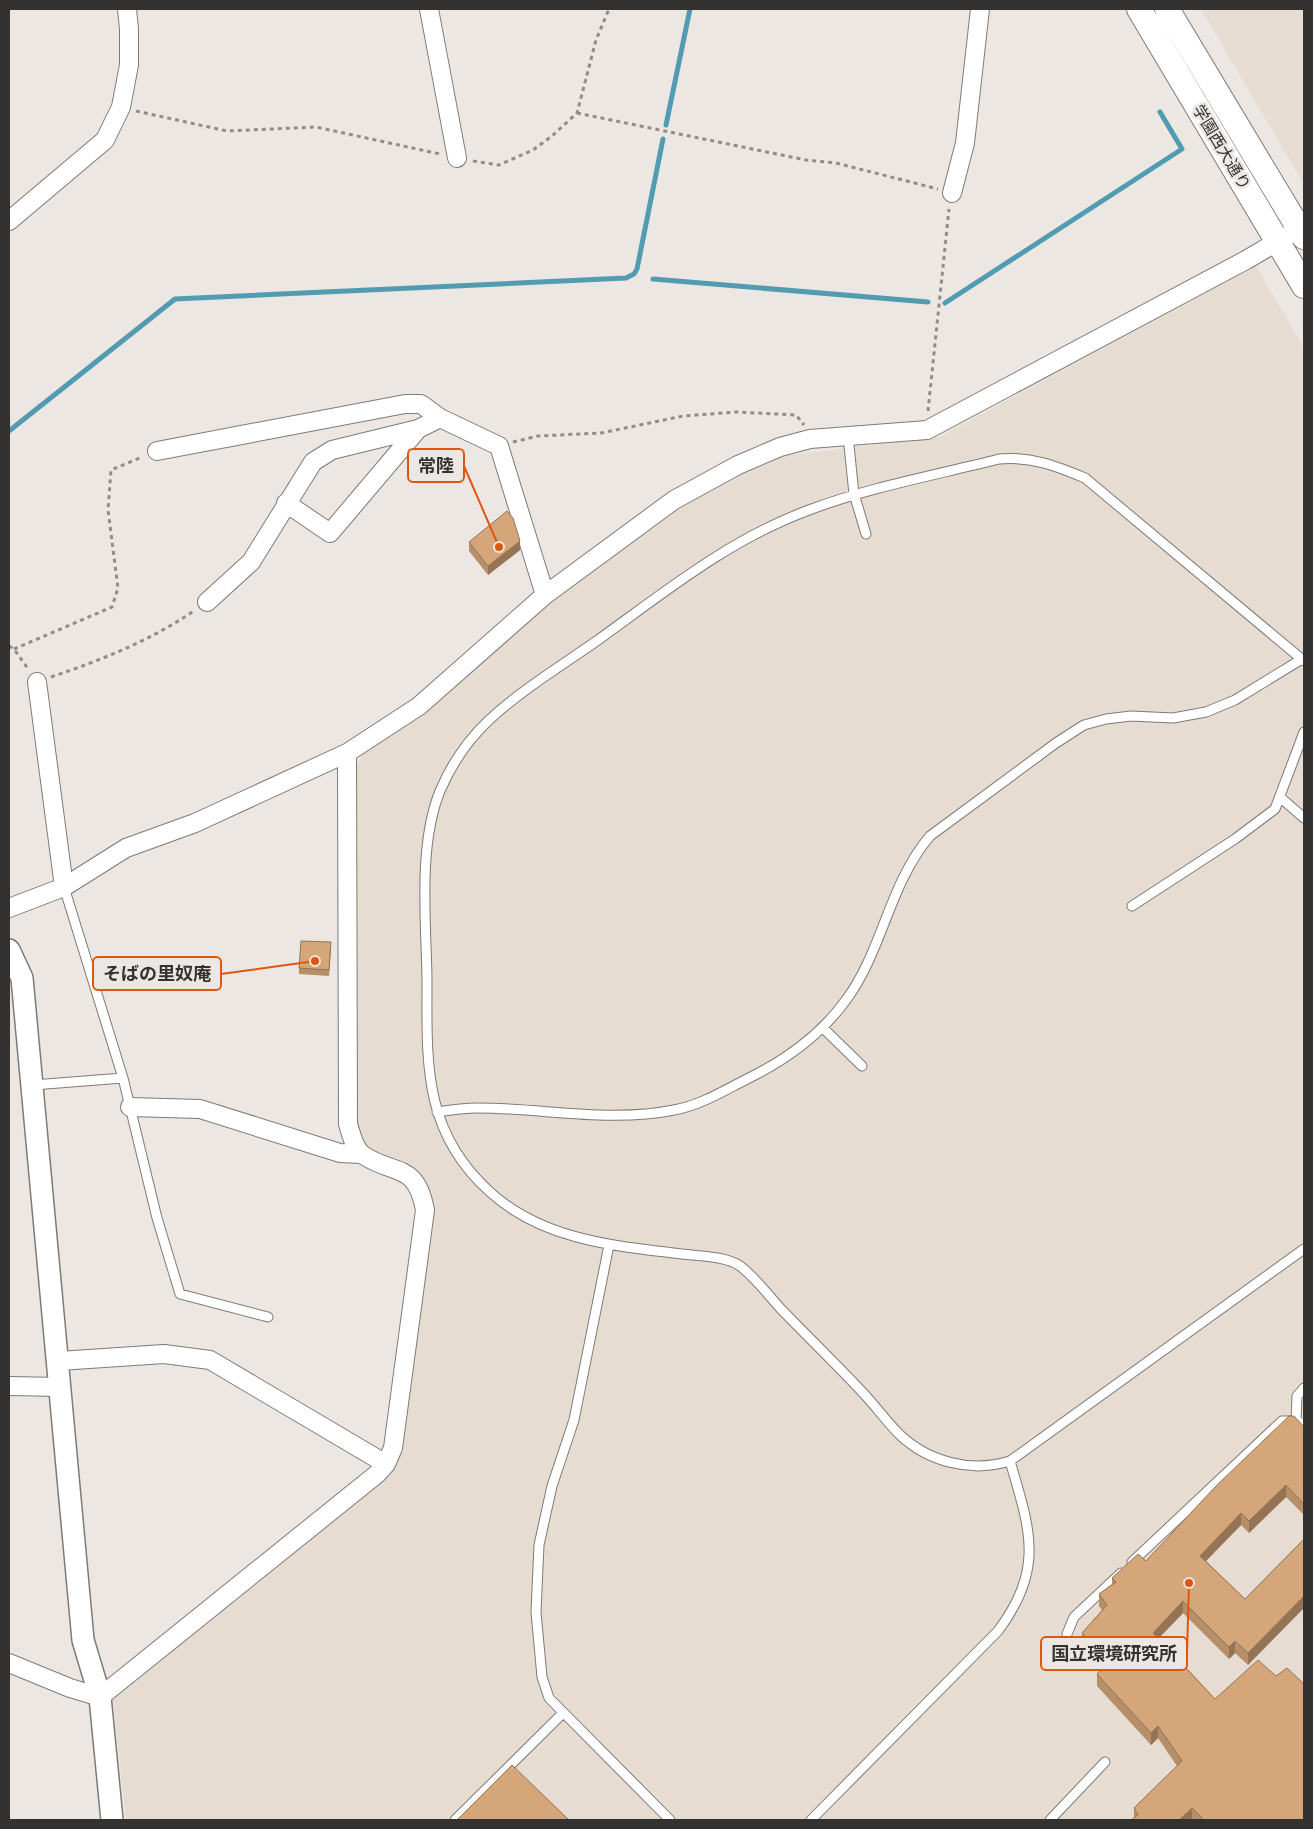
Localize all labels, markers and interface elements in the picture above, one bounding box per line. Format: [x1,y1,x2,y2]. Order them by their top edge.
street label: 学園西大通り [1188,100,1256,194]
callout: 常陸 [408,449,464,482]
text: 常陸 [418,453,454,478]
callout: そばの里奴庵 [93,957,221,990]
text: そばの里奴庵 [103,961,211,986]
callout: 国立環境研究所 [1041,1637,1187,1670]
text: 国立環境研究所 [1051,1641,1177,1666]

